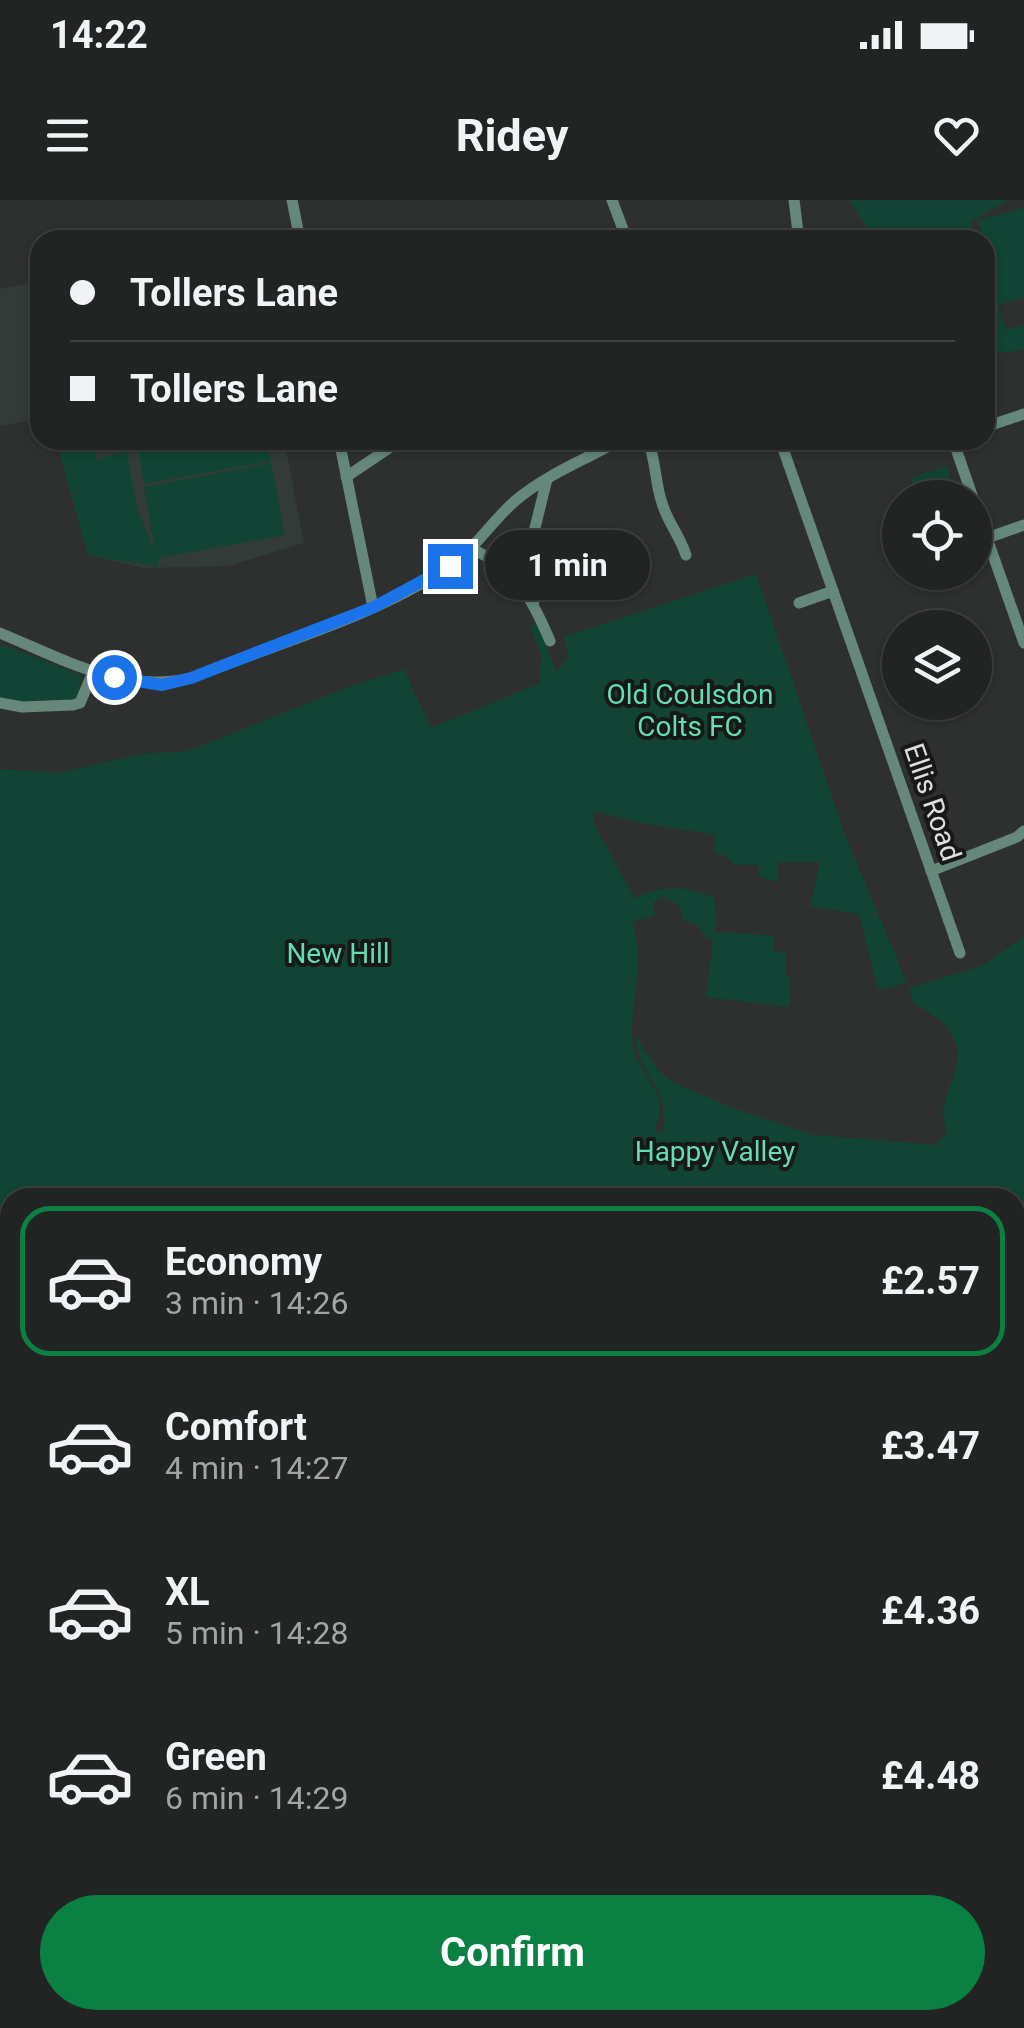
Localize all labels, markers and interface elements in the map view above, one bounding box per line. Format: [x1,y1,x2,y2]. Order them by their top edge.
text: 14:22 [50,13,148,57]
icon: menu [40,108,95,163]
icon: heart [929,108,984,163]
text: Ridey [456,109,568,162]
text: Tollers Lane [130,271,338,315]
text: Tollers Lane [130,367,338,411]
map controls [882,480,992,720]
button: locate [882,480,992,590]
callout: 1 min [485,531,650,601]
route end [428,544,473,589]
text: 1 min [527,546,608,584]
button: layers [882,610,992,720]
route start [92,655,137,700]
park label: Old Coulsdon Colts FC [607,678,773,743]
street label: Ellis Road [897,739,968,865]
park label: New Hill [286,937,390,970]
park label: Happy Valley [635,1135,795,1168]
icon: car [45,1236,135,1326]
text: Economy [165,1240,322,1284]
text: £2.57 [881,1259,980,1303]
text: 3 min · 14:26 [165,1284,348,1322]
icon: car [45,1401,135,1491]
text: Comfort [165,1405,307,1449]
text: £3.47 [881,1424,980,1468]
text: 4 min · 14:27 [165,1449,348,1487]
icon: car [45,1566,135,1656]
text: XL [165,1570,210,1614]
text: £4.36 [881,1589,980,1633]
text: 5 min · 14:28 [165,1614,348,1652]
icon: car [45,1731,135,1821]
text: Green [165,1735,267,1779]
text: £4.48 [881,1754,980,1798]
text: 6 min · 14:29 [165,1779,348,1817]
button: Confirm [40,1895,985,2010]

